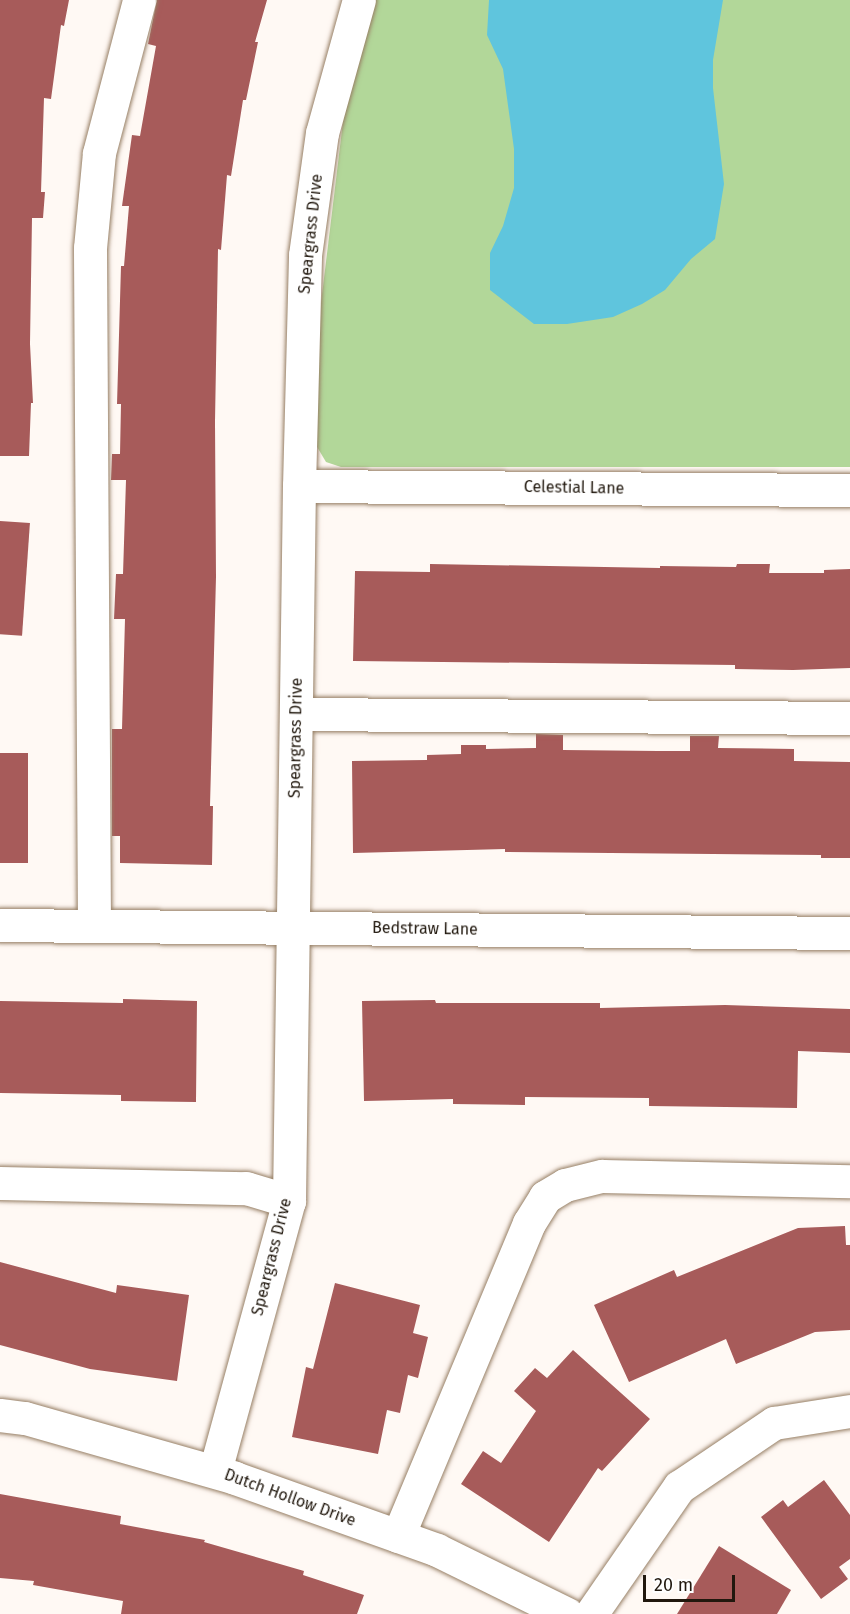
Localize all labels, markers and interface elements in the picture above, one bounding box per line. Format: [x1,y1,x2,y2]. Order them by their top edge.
street label: Speargrass Drive [295,173,327,295]
street label: Celestial Lane [524,478,624,498]
street label: Speargrass Drive [285,678,307,798]
street label: Bedstraw Lane [372,918,478,940]
street label: Speargrass Drive [248,1196,296,1318]
street label: Dutch Hollow Drive [222,1465,358,1531]
scale bar [646,1563,738,1601]
text: 20 m [654,1574,693,1596]

